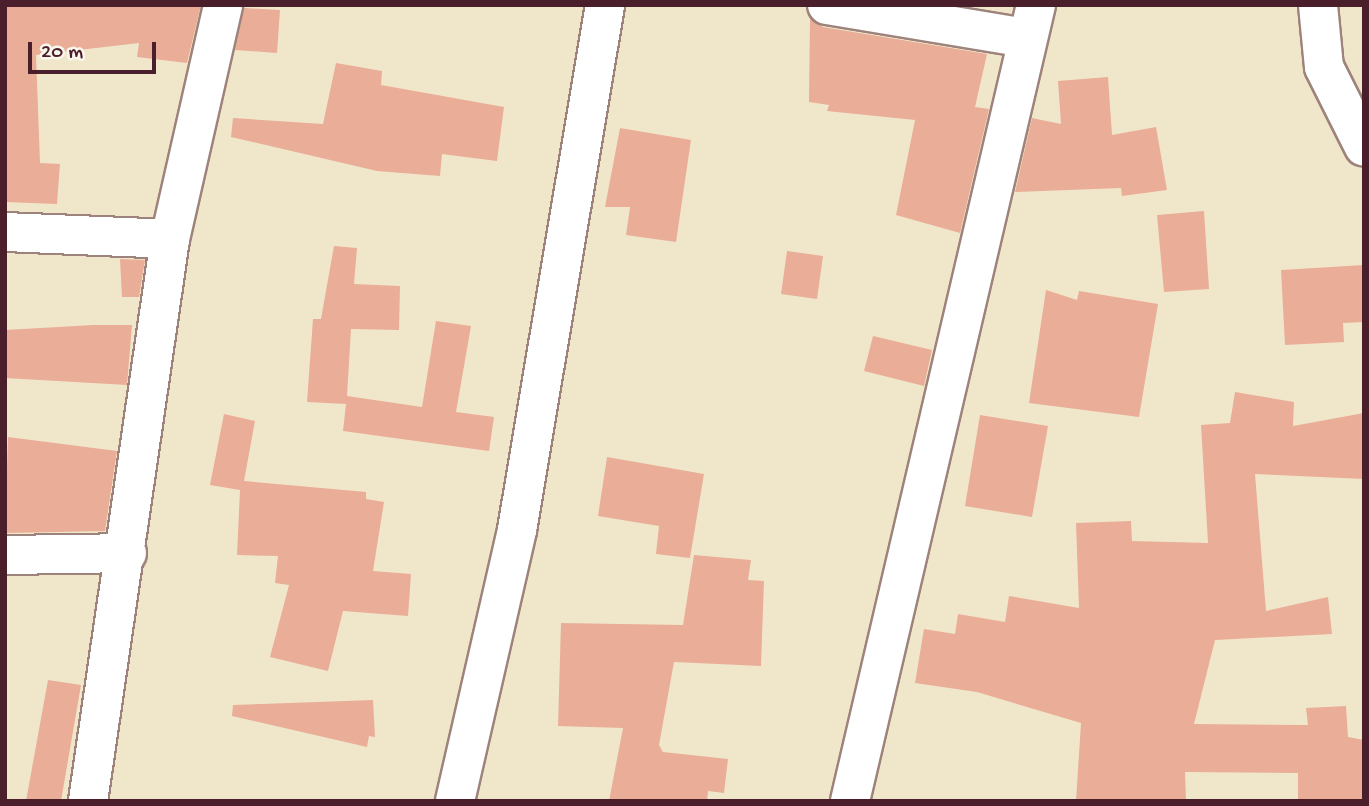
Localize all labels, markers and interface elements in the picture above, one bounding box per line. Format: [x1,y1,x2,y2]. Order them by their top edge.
scale bar [32,28,159,72]
text: 20 m [41,41,83,66]

